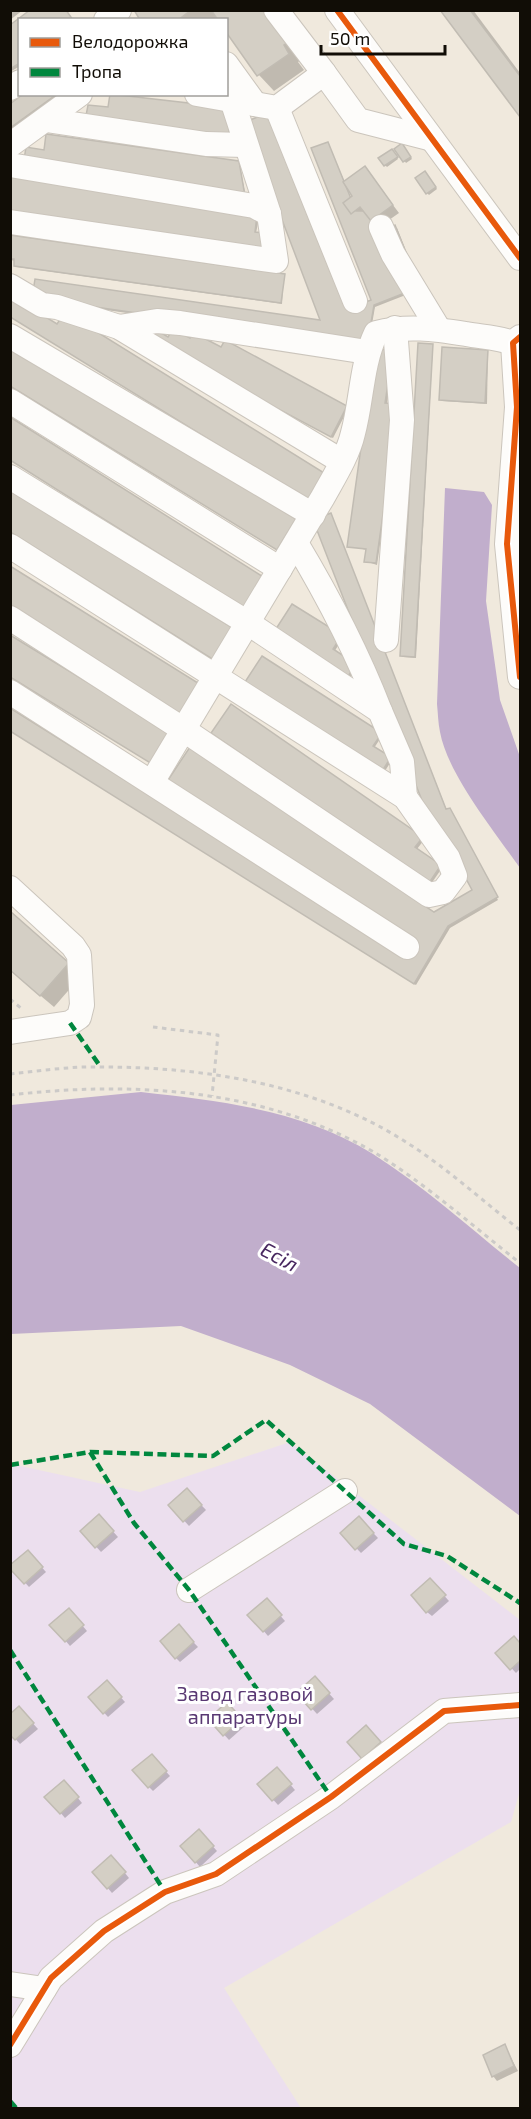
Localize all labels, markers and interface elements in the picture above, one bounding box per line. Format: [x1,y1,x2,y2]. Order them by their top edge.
legend [18,18,228,96]
scale bar [321,18,446,56]
text: 50 m [330,27,370,49]
text: Велодорожка [72,30,188,52]
text: Тропа [72,60,122,82]
water label: Есіл [257,1236,303,1276]
park label: Завод газовой аппаратуры [177,1681,313,1729]

